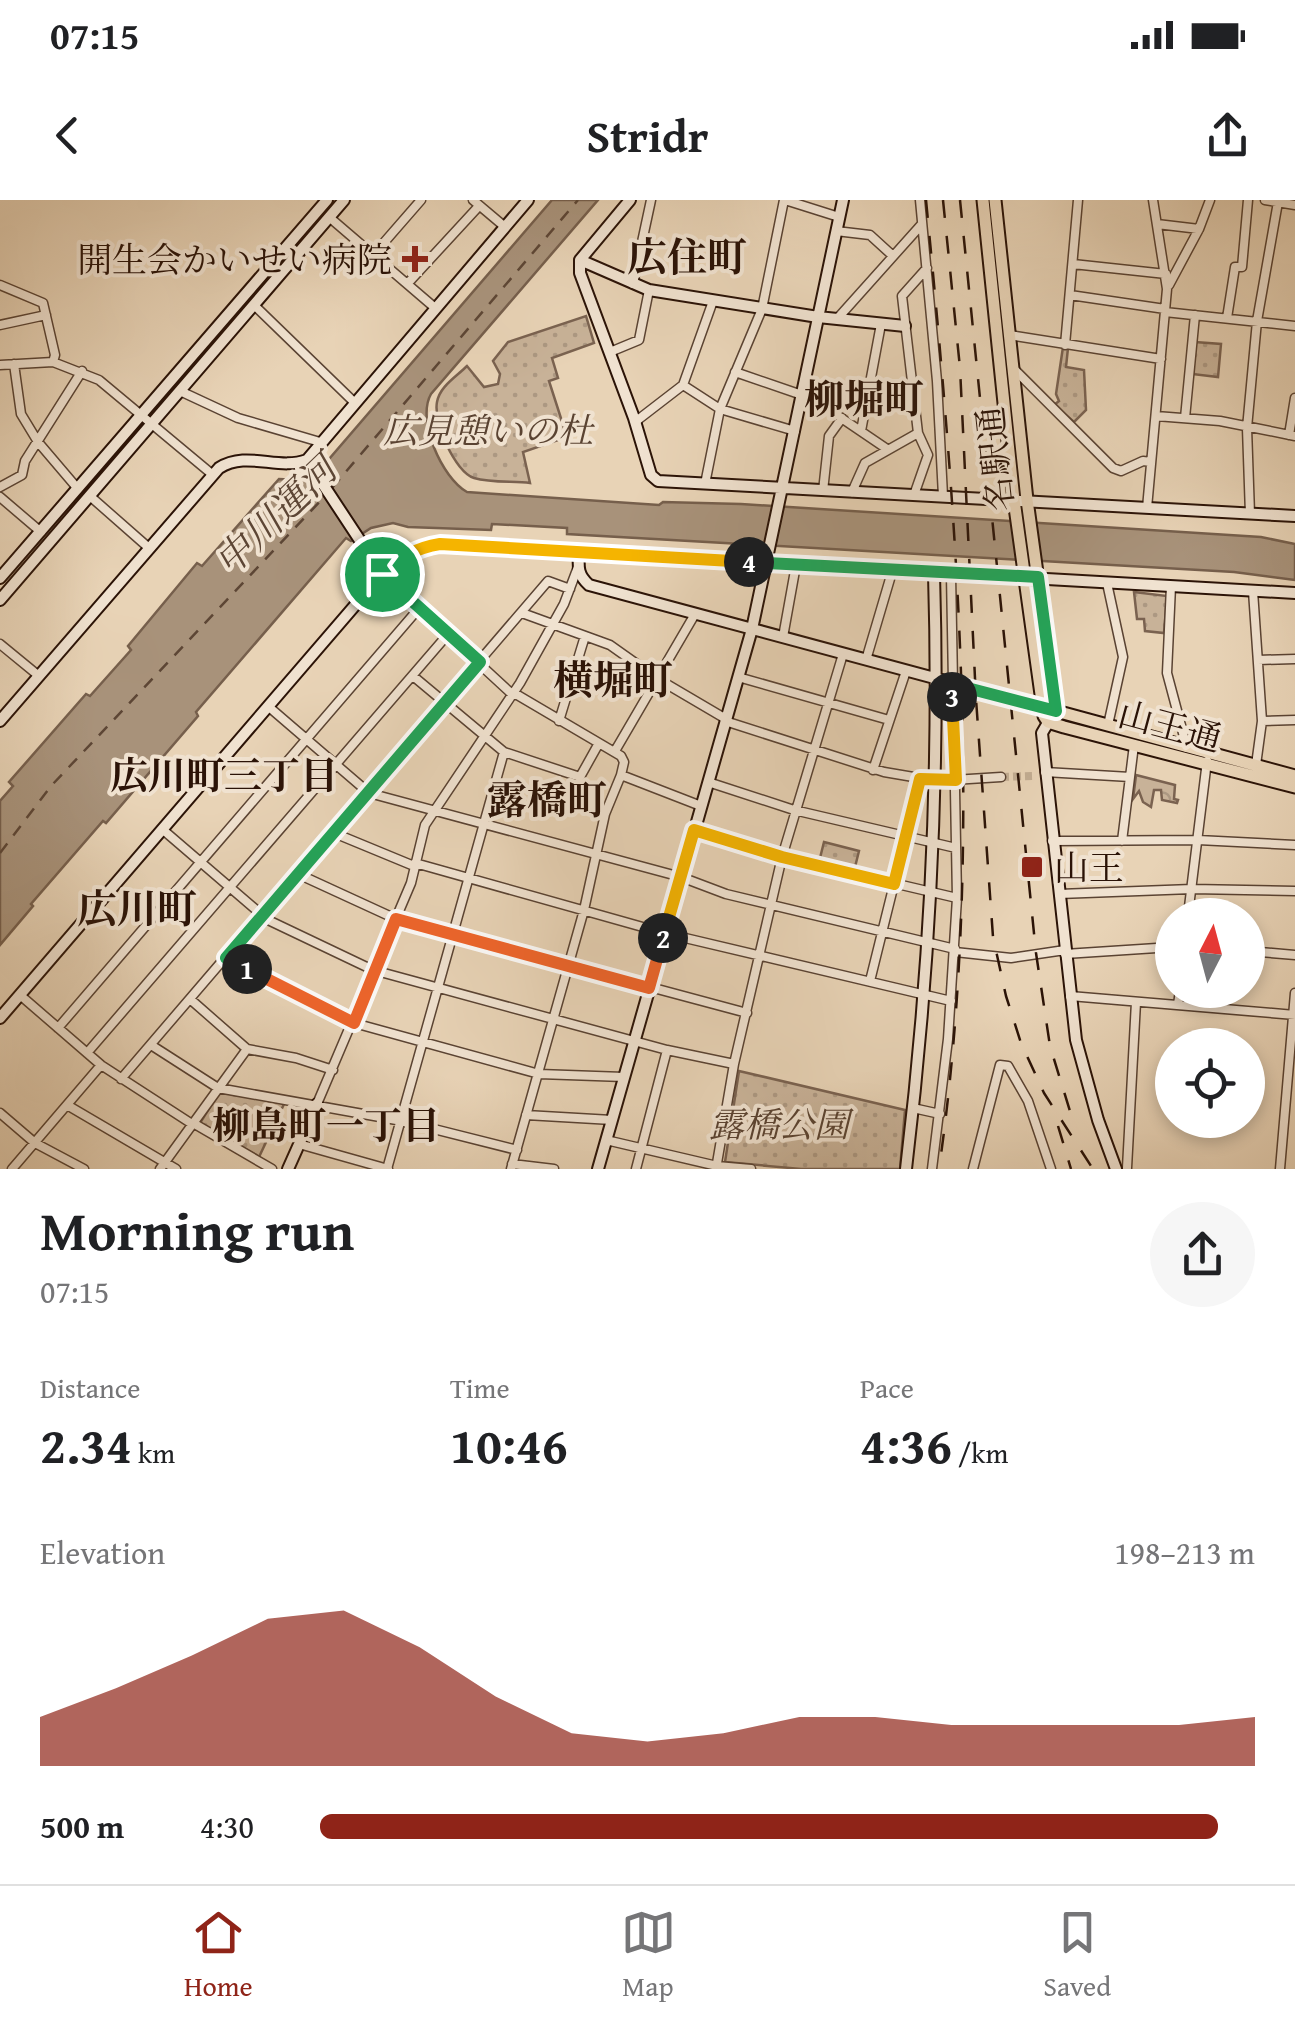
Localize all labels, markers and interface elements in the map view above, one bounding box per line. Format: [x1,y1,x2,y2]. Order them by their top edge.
text: 07:15 [50,7,140,63]
text: Stridr [587,103,708,168]
icon: back [40,108,95,163]
icon: share [1200,108,1255,163]
district label: 広住町 [627,227,747,286]
place label: 開生会かいせい病院 [77,234,392,285]
marker: 開生会かいせい病院 [402,246,428,272]
district label: 柳堀町 [804,369,924,428]
street label: 名駅通 [964,404,1026,514]
park label: 広見憩いの杜 [383,405,595,456]
water label: 中川運河 [201,438,353,588]
pin [340,532,425,617]
pin: 4 [724,537,774,587]
text: 4 [742,541,756,582]
icon: arrive [355,547,410,602]
district label: 横堀町 [553,650,673,709]
pin: 3 [927,672,977,722]
text: 3 [945,676,959,717]
street label: 山王通 [1113,688,1227,764]
district label: 広川町三丁目 [110,747,338,803]
district label: 露橋町 [487,770,607,829]
place label: 山王 [1054,842,1124,893]
marker: 山王 [1019,854,1045,880]
district label: 広川町 [77,879,197,938]
north arrow [1155,898,1265,1008]
map controls [1155,898,1265,1138]
pin: 2 [638,913,688,963]
text: 2 [656,917,670,958]
pin: 1 [222,944,272,994]
text: 1 [240,948,254,989]
button: locate [1155,1028,1265,1138]
district label: 柳島町一丁目 [212,1097,440,1153]
park label: 露橋公園 [709,1099,854,1150]
text: Morning run [40,1190,354,1270]
button: share [1150,1202,1255,1307]
text: 07:15 [40,1268,109,1315]
text: Distance [40,1367,140,1408]
text: Time [450,1367,510,1408]
text: Pace [860,1367,914,1408]
text: 2.34 [40,1408,132,1481]
text: 10:46 [450,1408,568,1481]
text: 4:36 [860,1408,952,1481]
text: km [132,1432,175,1473]
text: /km [952,1432,1008,1473]
text: Elevation [40,1529,165,1576]
text: 198–213 m [1114,1529,1255,1576]
text: 500 m [40,1803,124,1850]
text: 4:30 [200,1803,254,1850]
tab: Home [184,1905,253,2006]
tab: Map [621,1905,676,2006]
tab: Saved [1043,1905,1111,2006]

